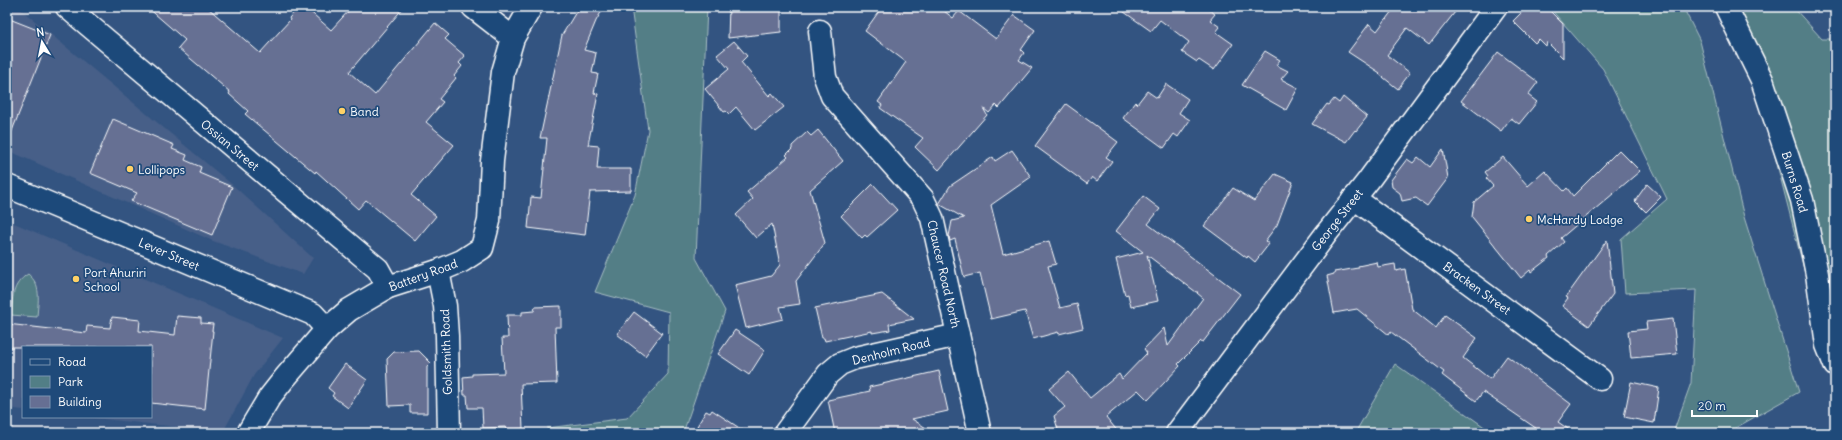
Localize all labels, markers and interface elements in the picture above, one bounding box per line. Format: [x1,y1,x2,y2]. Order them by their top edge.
north arrow [22,22,62,62]
text: N [35,25,45,40]
place label: Band [350,104,379,119]
marker: Band [337,106,347,116]
street label: Ossian Street [198,116,262,174]
street label: Burns Road [1779,150,1811,214]
place label: Lollipops [138,162,185,177]
marker: Lollipops [125,164,135,174]
street label: George Street [1308,186,1366,254]
place label: McHardy Lodge [1537,212,1623,227]
marker: McHardy Lodge [1524,214,1534,224]
street label: Chaucer Road North [924,218,964,330]
street label: Lever Street [136,234,202,274]
street label: Battery Road [387,256,459,294]
street label: Bracken Street [1440,258,1514,318]
place label: Port Ahuriri School [84,265,146,294]
marker: Port Ahuriri School [71,274,81,284]
street label: Goldsmith Road [437,309,455,395]
street label: Denholm Road [850,334,932,368]
legend [22,346,152,418]
text: Road [58,354,86,369]
text: Park [58,374,83,389]
scale bar [1692,392,1757,418]
text: Building [58,394,102,409]
text: 20 m [1698,398,1726,413]

